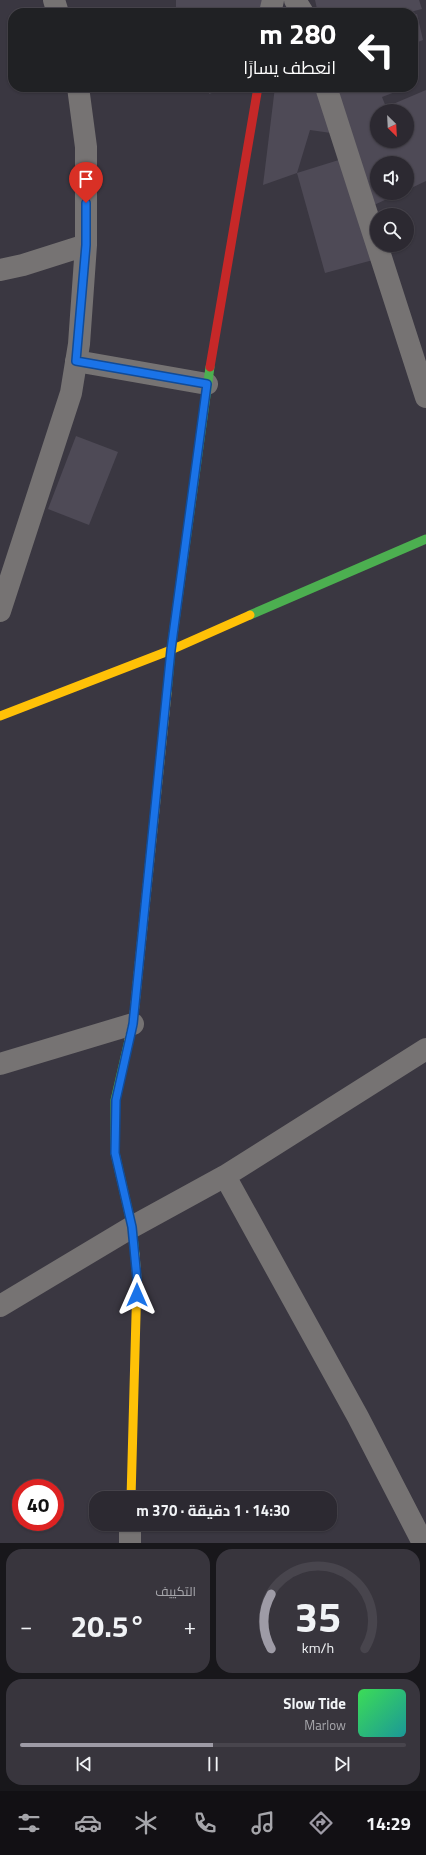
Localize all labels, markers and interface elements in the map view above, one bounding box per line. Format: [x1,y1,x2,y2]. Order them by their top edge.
text: 280 m [259,12,336,55]
icon: left [350,24,402,76]
text: انعطف يسارًا [243,54,336,81]
north arrow [370,104,414,148]
map controls [370,104,414,252]
button: sound [370,156,414,200]
pin [69,162,103,203]
icon: arrive [75,168,97,190]
button: search [370,208,414,252]
position arrow [116,1274,158,1316]
speed limit sign: 40 [12,1479,64,1531]
text: 14:30 · 1 دقيقة · 370 m [136,1499,290,1522]
text: التكييف [155,1581,196,1601]
text: 35 [295,1585,341,1648]
text: 20.5° [71,1603,145,1649]
text: − [20,1609,32,1643]
text: + [184,1609,196,1643]
text: km/h [302,1637,334,1659]
text: Slow Tide [283,1692,346,1715]
text: Marlow [304,1715,346,1735]
icon: previous [73,1753,95,1775]
icon: pause [202,1753,224,1775]
icon: next [331,1753,353,1775]
icon: filters [15,1809,43,1837]
icon: car [74,1809,102,1837]
icon: climate [132,1809,160,1837]
icon: phone [191,1809,219,1837]
icon: music [249,1809,277,1837]
icon: directions [307,1809,335,1837]
text: 14:29 [366,1810,411,1837]

